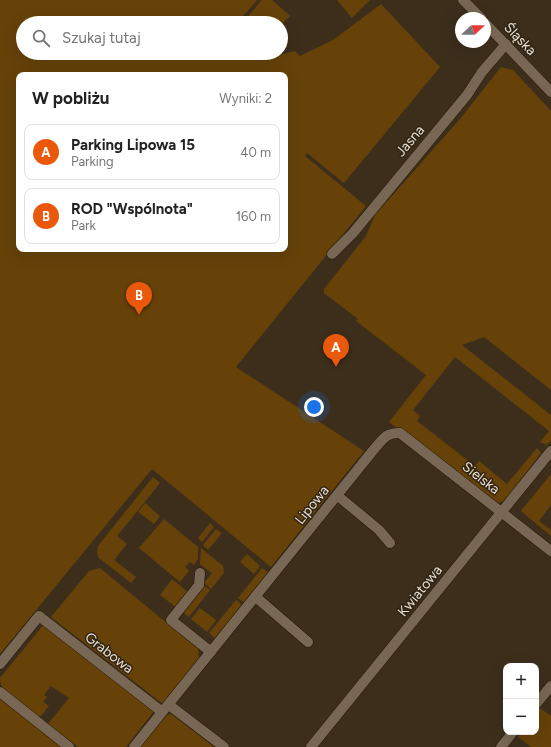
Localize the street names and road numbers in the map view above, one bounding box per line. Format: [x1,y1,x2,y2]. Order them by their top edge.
street label: Śląska [500,19,540,59]
street label: Jasna [392,122,428,160]
street label: Sielska [459,458,503,498]
street label: Lipowa [291,482,333,528]
street label: Kwiatowa [394,562,446,620]
street label: Grabowa [81,629,137,677]

